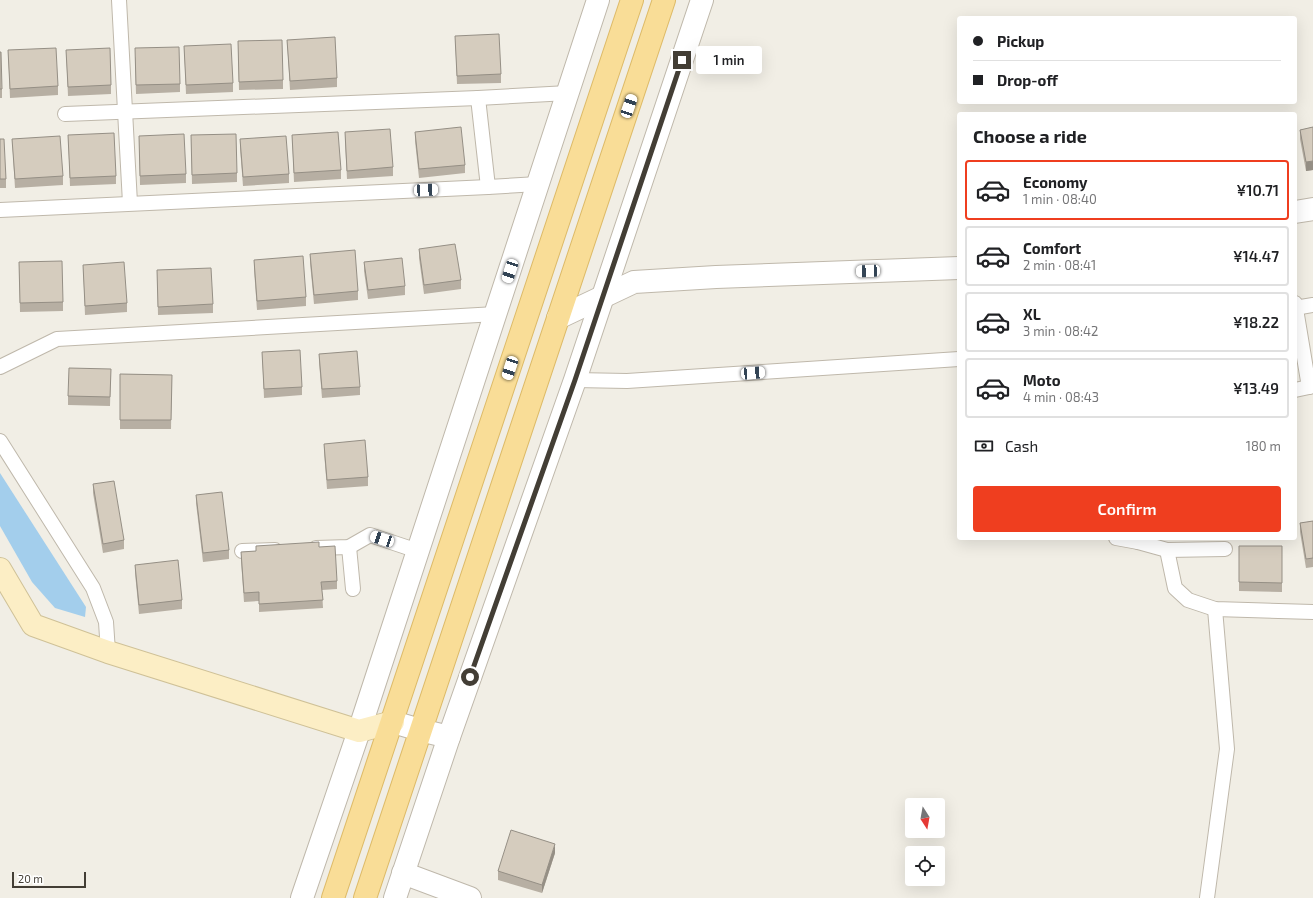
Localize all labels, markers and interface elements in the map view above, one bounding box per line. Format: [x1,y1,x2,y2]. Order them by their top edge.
text: Pickup [997,32,1044,50]
callout: 1 min [696,46,762,74]
route end [673,51,691,69]
text: 1 min [714,52,744,68]
text: Drop-off [997,71,1058,89]
car [619,93,639,119]
text: Choose a ride [973,125,1087,147]
icon: car [975,172,1011,208]
text: Economy [1023,173,1088,191]
text: ¥10.71 [1237,181,1279,199]
car [414,183,438,197]
text: 1 min · 08:40 [1023,191,1097,207]
icon: car [975,238,1011,274]
text: Comfort [1023,239,1081,257]
text: ¥14.47 [1233,247,1279,265]
text: 2 min · 08:41 [1023,257,1096,273]
car [501,258,519,284]
car [856,265,880,277]
icon: car [975,304,1011,340]
text: XL [1023,305,1041,323]
text: ¥18.22 [1233,313,1279,331]
text: 3 min · 08:42 [1023,323,1098,339]
car [501,355,519,381]
car [741,366,765,380]
icon: car [975,370,1011,406]
text: Moto [1023,371,1061,389]
text: ¥13.49 [1233,379,1279,397]
text: 4 min · 08:43 [1023,389,1099,405]
icon: cash [973,435,995,457]
text: Cash [1005,437,1038,455]
text: 180 m [1246,438,1281,454]
button: Confirm [973,486,1281,532]
car [369,530,395,548]
route start [461,668,479,686]
north arrow [905,798,945,838]
map controls [905,798,945,886]
button: locate [905,846,945,886]
scale bar [12,870,86,889]
text: 20 m [18,872,43,885]

